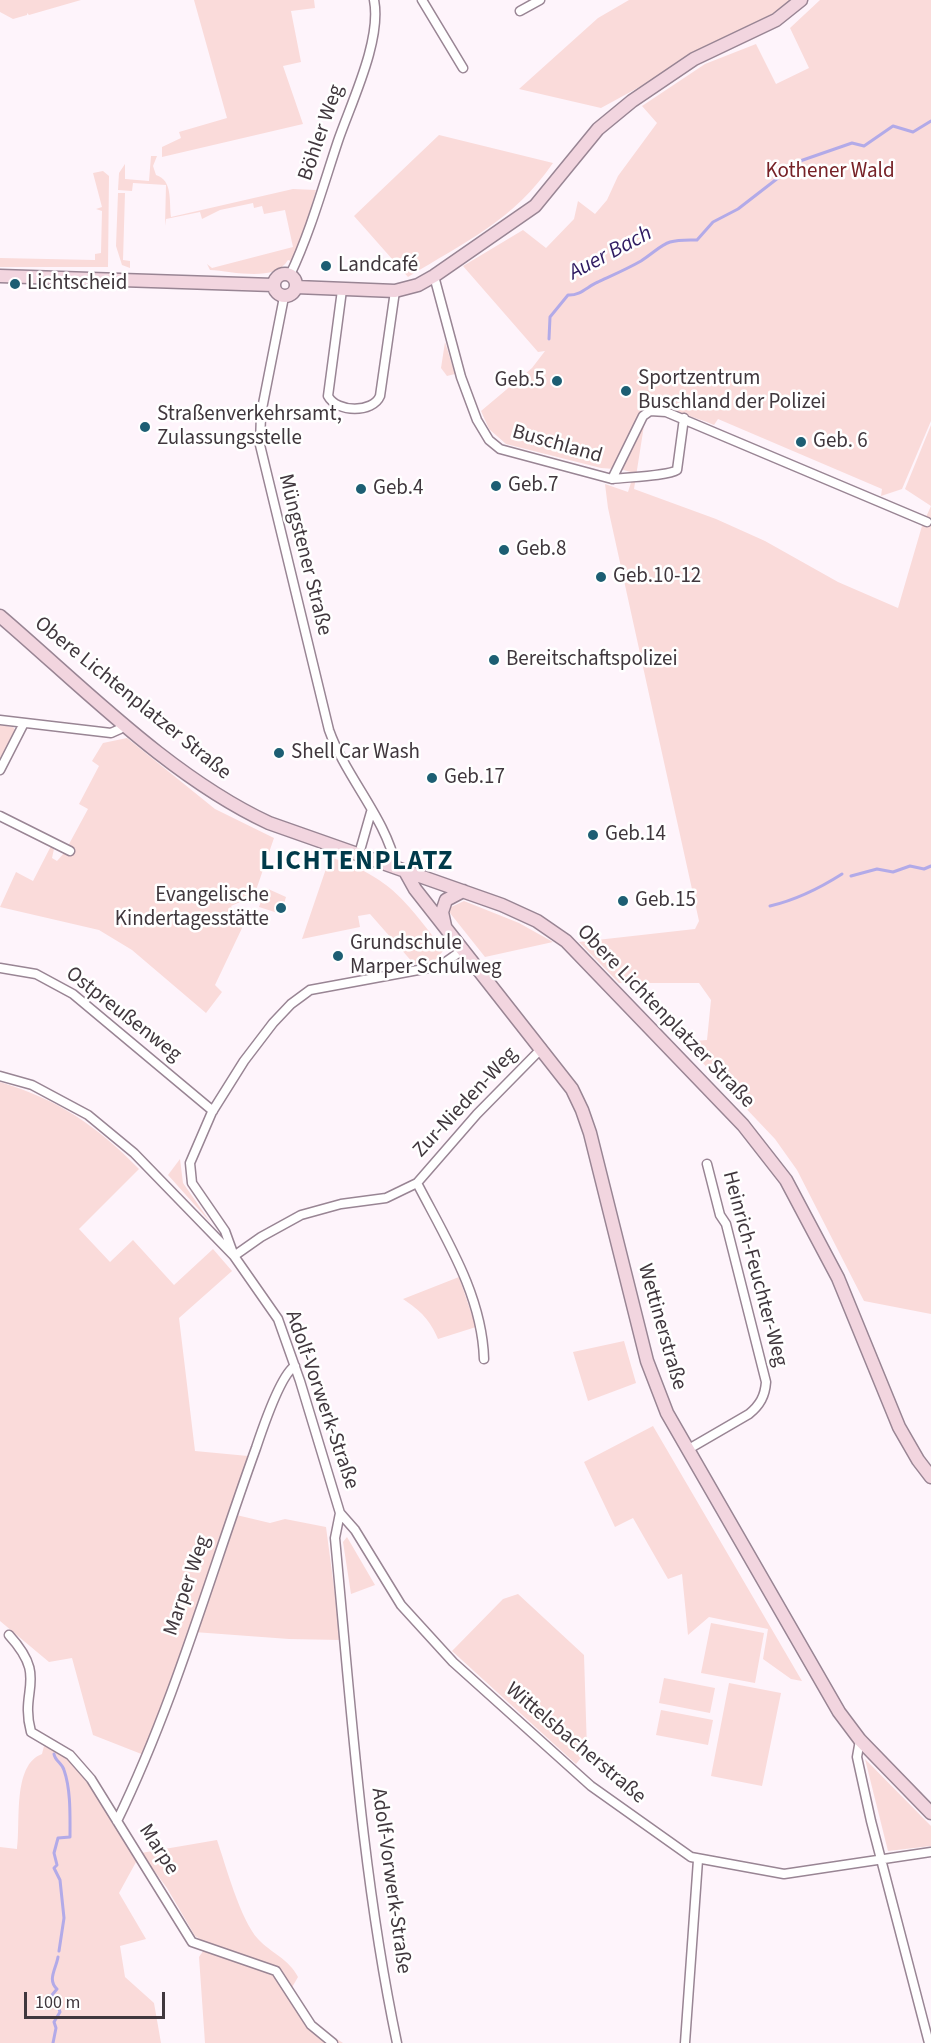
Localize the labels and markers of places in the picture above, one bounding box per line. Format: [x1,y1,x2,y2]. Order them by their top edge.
place label: Landcafé [338,253,418,279]
marker: Landcafé [319,259,333,273]
place label: Lichtscheid [27,271,127,297]
marker: Lichtscheid [8,277,22,291]
place label: Sportzentrum Buschland der Polizei [638,366,826,416]
place label: Geb.5 [495,368,545,394]
marker: Geb.5 [550,374,564,388]
marker: Sportzentrum Buschland der Polizei [619,384,633,398]
place label: Straßenverkehrsamt, Zulassungsstelle [157,402,342,452]
marker: Straßenverkehrsamt, Zulassungsstelle [138,420,152,434]
place label: Geb. 6 [813,429,868,455]
marker: Geb. 6 [794,435,808,449]
place label: Geb.7 [508,473,558,499]
place label: Geb.4 [373,476,423,502]
marker: Geb.7 [489,479,503,493]
marker: Geb.4 [354,482,368,496]
place label: Geb.8 [516,537,566,563]
marker: Geb.8 [497,543,511,557]
place label: Geb.10-12 [613,564,701,590]
marker: Geb.10-12 [594,570,608,584]
place label: Bereitschaftspolizei [506,647,678,673]
marker: Bereitschaftspolizei [487,653,501,667]
place label: Shell Car Wash [291,740,420,766]
marker: Shell Car Wash [272,746,286,760]
place label: Geb.17 [444,765,505,791]
marker: Geb.17 [425,771,439,785]
place label: Geb.14 [605,822,666,848]
marker: Geb.14 [586,828,600,842]
place label: Evangelische Kindertagesstätte [115,883,269,933]
place label: Geb.15 [635,888,696,914]
marker: Geb.15 [616,894,630,908]
marker: Evangelische Kindertagesstätte [274,901,288,915]
place label: Grundschule Marper Schulweg [350,931,502,981]
marker: Grundschule Marper Schulweg [331,949,345,963]

